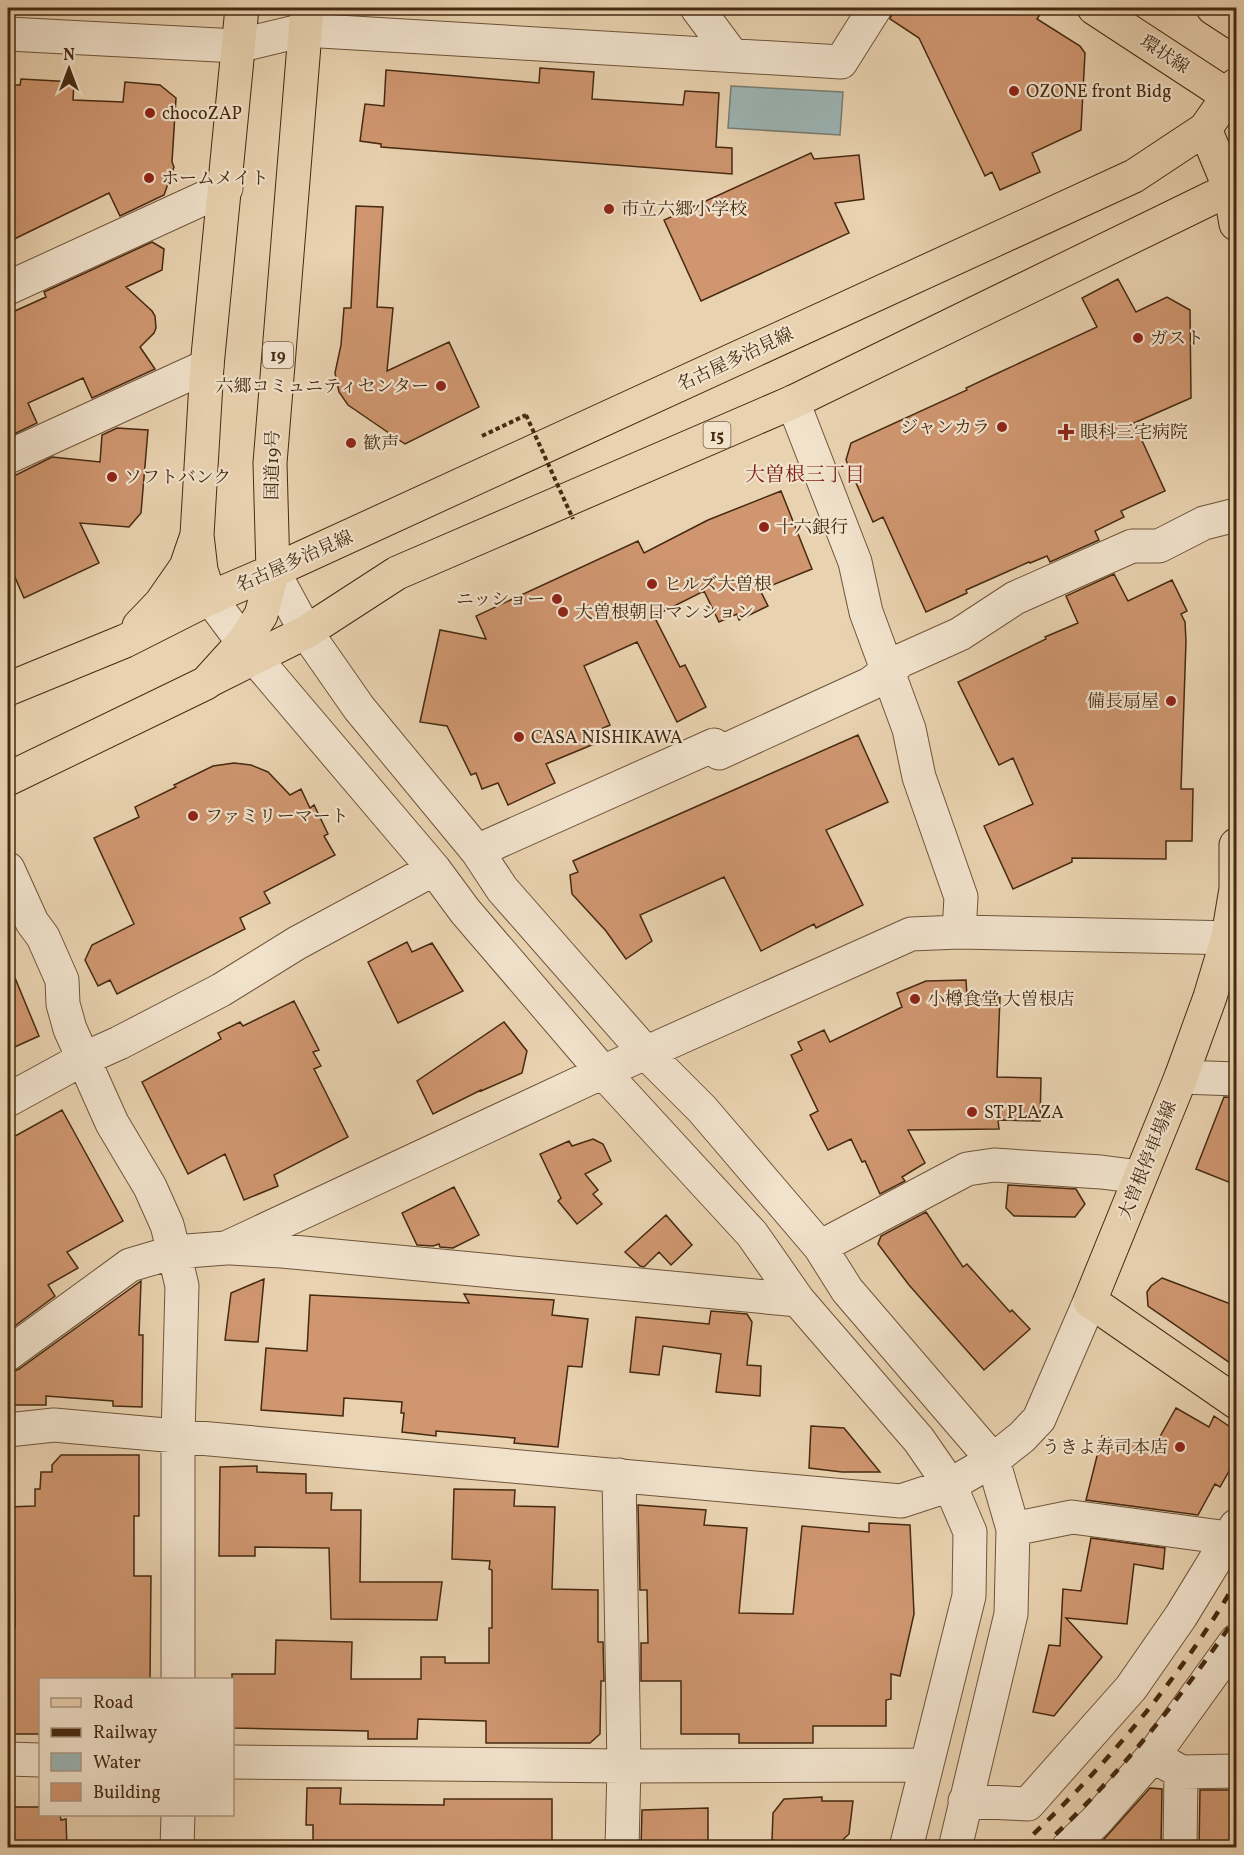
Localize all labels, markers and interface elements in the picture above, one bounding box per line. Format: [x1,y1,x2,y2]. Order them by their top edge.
street label: 環状線 [1135,30,1194,80]
north arrow [39,39,99,99]
text: N [63,45,75,67]
place label: OZONE front Bidg [1026,80,1171,105]
marker: OZONE front Bidg [1007,84,1021,98]
place label: chocoZAP [162,102,242,127]
marker: chocoZAP [143,106,157,120]
place label: ホームメイト [161,167,269,192]
marker: ホームメイト [142,171,156,185]
place label: 市立六郷小学校 [621,198,747,223]
marker: 市立六郷小学校 [602,202,616,216]
street label: 名古屋多治見線 [673,322,798,398]
place label: ガスト [1150,327,1204,352]
marker: ガスト [1131,331,1145,345]
road number: 19 [263,342,293,368]
place label: 六郷コミュニティセンター [216,375,429,400]
marker: 六郷コミュニティセンター [434,379,448,393]
place label: ジャンカラ [900,416,990,441]
marker: ジャンカラ [995,420,1009,434]
place label: 眼科三宅病院 [1080,421,1188,446]
road number: 15 [704,422,730,448]
marker: 眼科三宅病院 [1057,423,1075,441]
street label: 国道19号 [260,430,287,500]
place label: 歓声 [363,432,399,457]
marker: 歓声 [344,436,358,450]
district label: 大曽根三丁目 [745,462,865,490]
place label: ソフトバンク [124,466,231,491]
marker: ソフトバンク [105,470,119,484]
place label: 十六銀行 [776,516,848,541]
marker: 十六銀行 [757,520,771,534]
street label: 名古屋多治見線 [232,525,357,599]
place label: ヒルズ大曽根 [664,573,771,598]
marker: ヒルズ大曽根 [645,577,659,591]
place label: ニッショー [456,588,545,613]
marker: ニッショー [550,592,564,606]
place label: 大曽根朝日マンション [575,601,754,626]
marker: 大曽根朝日マンション [556,605,570,619]
place label: 備長扇屋 [1087,690,1159,715]
marker: 備長扇屋 [1164,694,1178,708]
place label: CASA NISHIKAWA [531,726,683,751]
marker: CASA NISHIKAWA [512,730,526,744]
place label: ファミリーマート [205,805,349,830]
marker: ファミリーマート [186,809,200,823]
place label: 小樽食堂 大曽根店 [927,988,1075,1013]
marker: 小樽食堂 大曽根店 [908,992,922,1006]
street label: 大曽根停車場線 [1113,1097,1184,1224]
place label: ST PLAZA [984,1101,1064,1126]
marker: ST PLAZA [965,1105,979,1119]
place label: うきよ寿司本店 [1042,1436,1168,1461]
marker: うきよ寿司本店 [1173,1440,1187,1454]
legend [39,1678,234,1816]
text: Road [93,1691,134,1716]
text: Railway [93,1721,157,1746]
text: Water [93,1751,141,1776]
text: Building [93,1781,161,1806]

